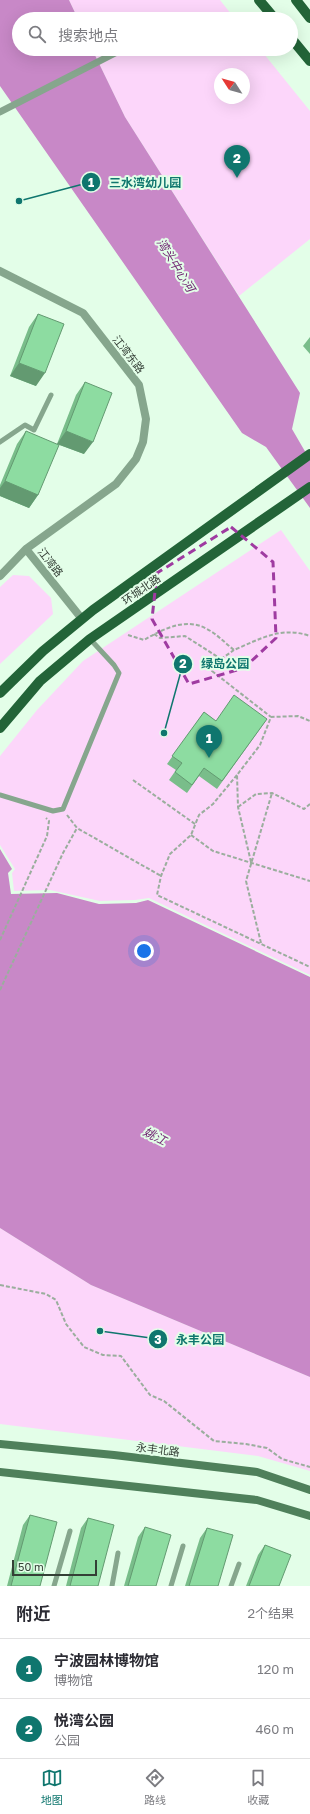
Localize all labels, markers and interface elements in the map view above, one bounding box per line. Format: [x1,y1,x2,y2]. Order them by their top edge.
search box [12,12,298,56]
icon: search [26,23,48,45]
text: 搜索地点 [58,26,118,44]
north arrow [214,68,250,104]
pin: 2 [224,145,250,178]
callout: 三水湾幼儿园 [81,170,189,194]
text: 1 [88,175,94,190]
text: 三水湾幼儿园 [109,175,181,190]
water label: 湾头中心河 [154,236,199,296]
street label: 江湾东路 [110,333,148,375]
street label: 江湾路 [36,545,66,579]
street label: 环城北路 [119,571,163,607]
callout: 绿岛公园 [173,652,257,676]
text: 2 [179,656,187,671]
text: 绿岛公园 [201,656,249,671]
pin: 1 [196,725,222,758]
your location [134,941,154,961]
water label: 姚江 [141,1124,171,1149]
callout: 永丰公园 [148,1327,232,1351]
text: 3 [154,1332,162,1347]
text: 永丰公园 [176,1332,224,1347]
street label: 永丰北路 [135,1440,181,1458]
scale bar [12,1558,97,1577]
text: 50 m [18,1560,44,1573]
text: 附近 [16,1603,50,1624]
text: 2个结果 [247,1605,294,1621]
text: 宁波园林博物馆 [54,1651,159,1669]
text: 1 [26,1661,32,1677]
text: 120 m [257,1661,294,1677]
text: 博物馆 [54,1672,93,1688]
text: 悦湾公园 [54,1711,114,1729]
text: 2 [25,1721,33,1737]
text: 460 m [255,1721,294,1737]
text: 公园 [54,1732,80,1748]
tab: 地图 [41,1767,63,1807]
tab: 路线 [144,1767,166,1807]
tab: 收藏 [247,1767,269,1807]

